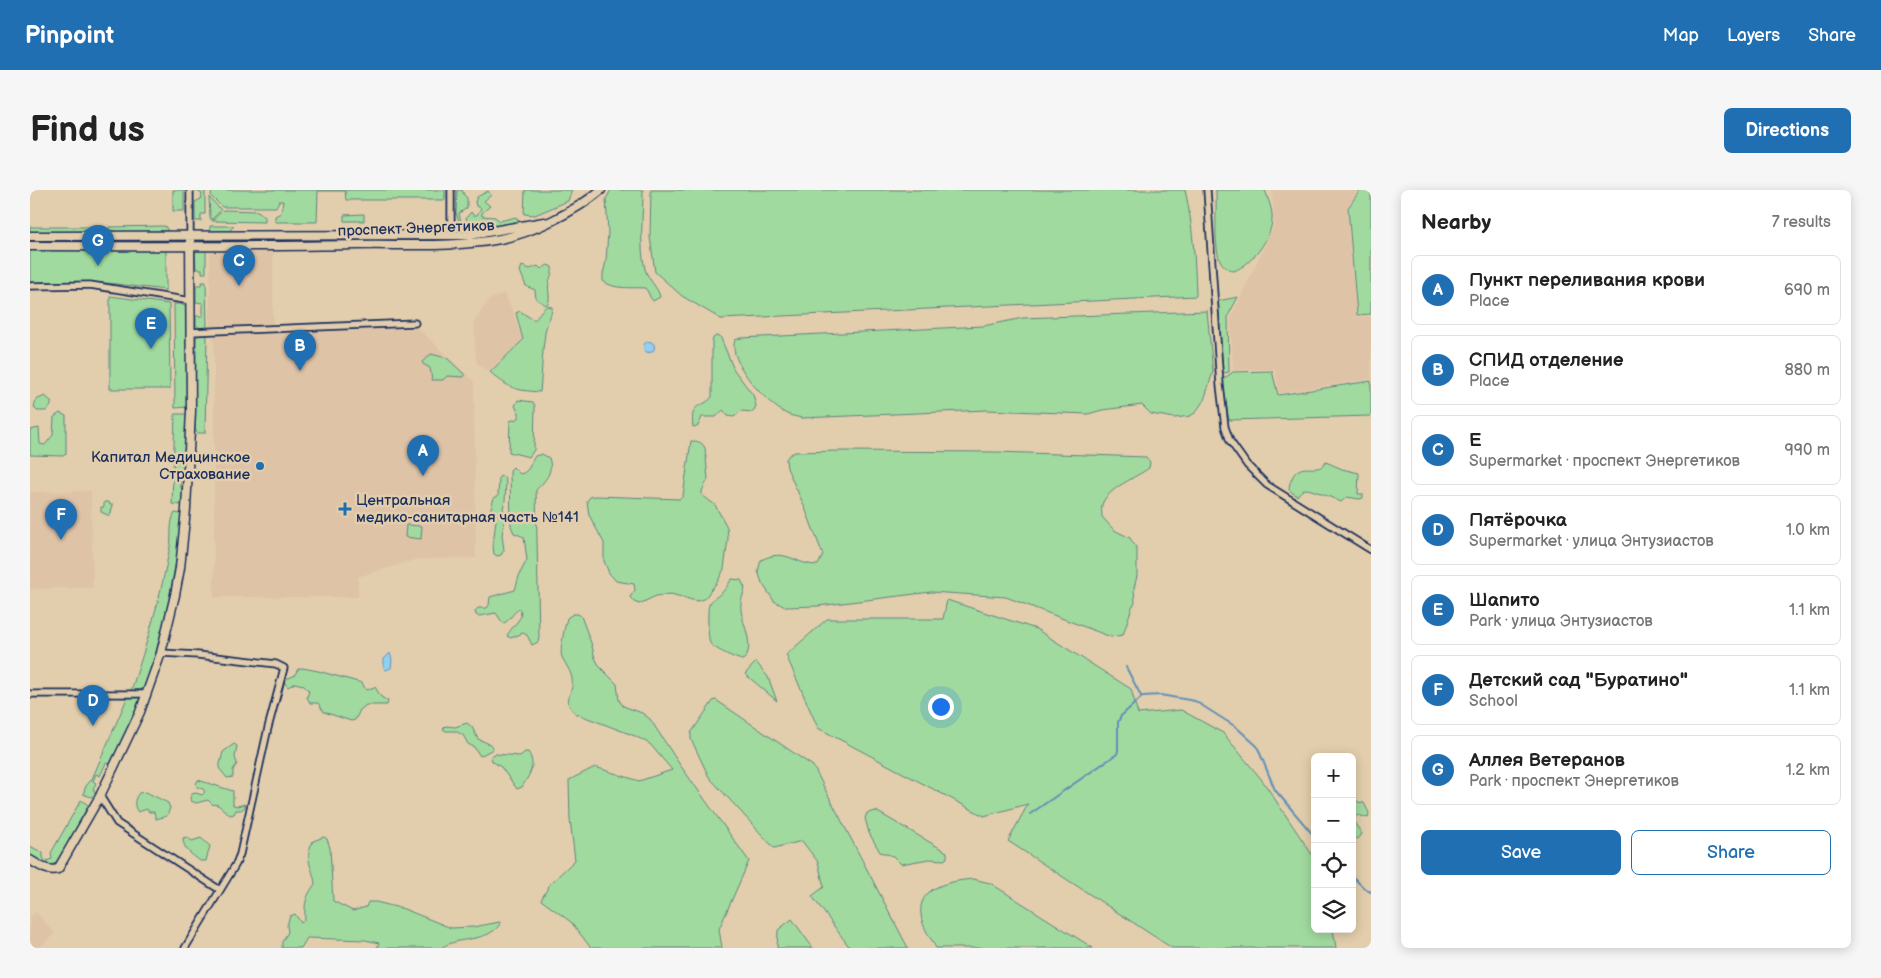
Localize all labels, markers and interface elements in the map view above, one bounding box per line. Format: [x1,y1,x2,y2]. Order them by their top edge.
text: Pinpoint [25,21,114,50]
text: Map [1663,25,1699,46]
text: Layers [1727,25,1780,46]
text: Share [1808,25,1856,46]
button: Directions [1724,108,1851,153]
text: Find us [30,109,145,152]
text: Nearby [1421,210,1491,235]
text: 7 results [1772,213,1831,232]
street label: проспект Энергетиков [337,216,495,241]
pin: G [82,225,114,266]
pin: C [223,245,255,286]
text: Пункт переливания крови [1469,269,1705,292]
text: A [1433,281,1443,300]
text: 690 m [1784,281,1830,300]
text: Place [1469,292,1510,311]
pin: E [135,308,167,349]
pin: B [284,330,316,371]
text: СПИД отделение [1469,349,1624,372]
text: B [1432,361,1444,380]
text: 880 m [1784,361,1830,380]
text: Place [1469,372,1510,391]
text: Е [1469,429,1481,452]
pin: A [407,435,439,476]
text: C [1432,441,1444,460]
text: 990 m [1785,441,1830,460]
place label: Капитал Медицинское Страхование [91,448,250,484]
text: Supermarket · проспект Энергетиков [1469,452,1740,471]
marker: Капитал Медицинское Страхование [254,460,266,472]
place label: Центральная медико-санитарная часть №141 [356,491,579,527]
pin: F [45,499,77,540]
marker: Центральная медико-санитарная часть №141 [338,502,352,516]
text: Пятёрочка [1469,509,1567,532]
text: D [1432,521,1444,540]
text: 1.0 km [1786,521,1830,540]
text: Supermarket · улица Энтузиастов [1469,532,1714,551]
text: Шапито [1469,589,1540,612]
text: E [1433,601,1443,620]
text: 1.1 km [1789,601,1830,620]
text: Park · улица Энтузиастов [1469,612,1653,631]
text: Детский сад "Буратино" [1469,669,1688,692]
text: F [1433,681,1443,700]
text: 1.1 km [1789,681,1830,700]
pin: D [77,685,109,726]
text: School [1469,692,1518,711]
your location [928,694,954,720]
text: Аллея Ветеранов [1469,749,1625,772]
map controls [1311,753,1356,933]
button: + [1311,753,1356,798]
text: G [1432,761,1444,780]
text: 1.2 km [1786,761,1830,780]
text: Park · проспект Энергетиков [1469,772,1679,791]
button: − [1311,798,1356,843]
button: Save [1421,830,1621,875]
button: Share [1631,830,1831,875]
button: locate [1311,843,1356,888]
button: layers [1311,888,1356,933]

